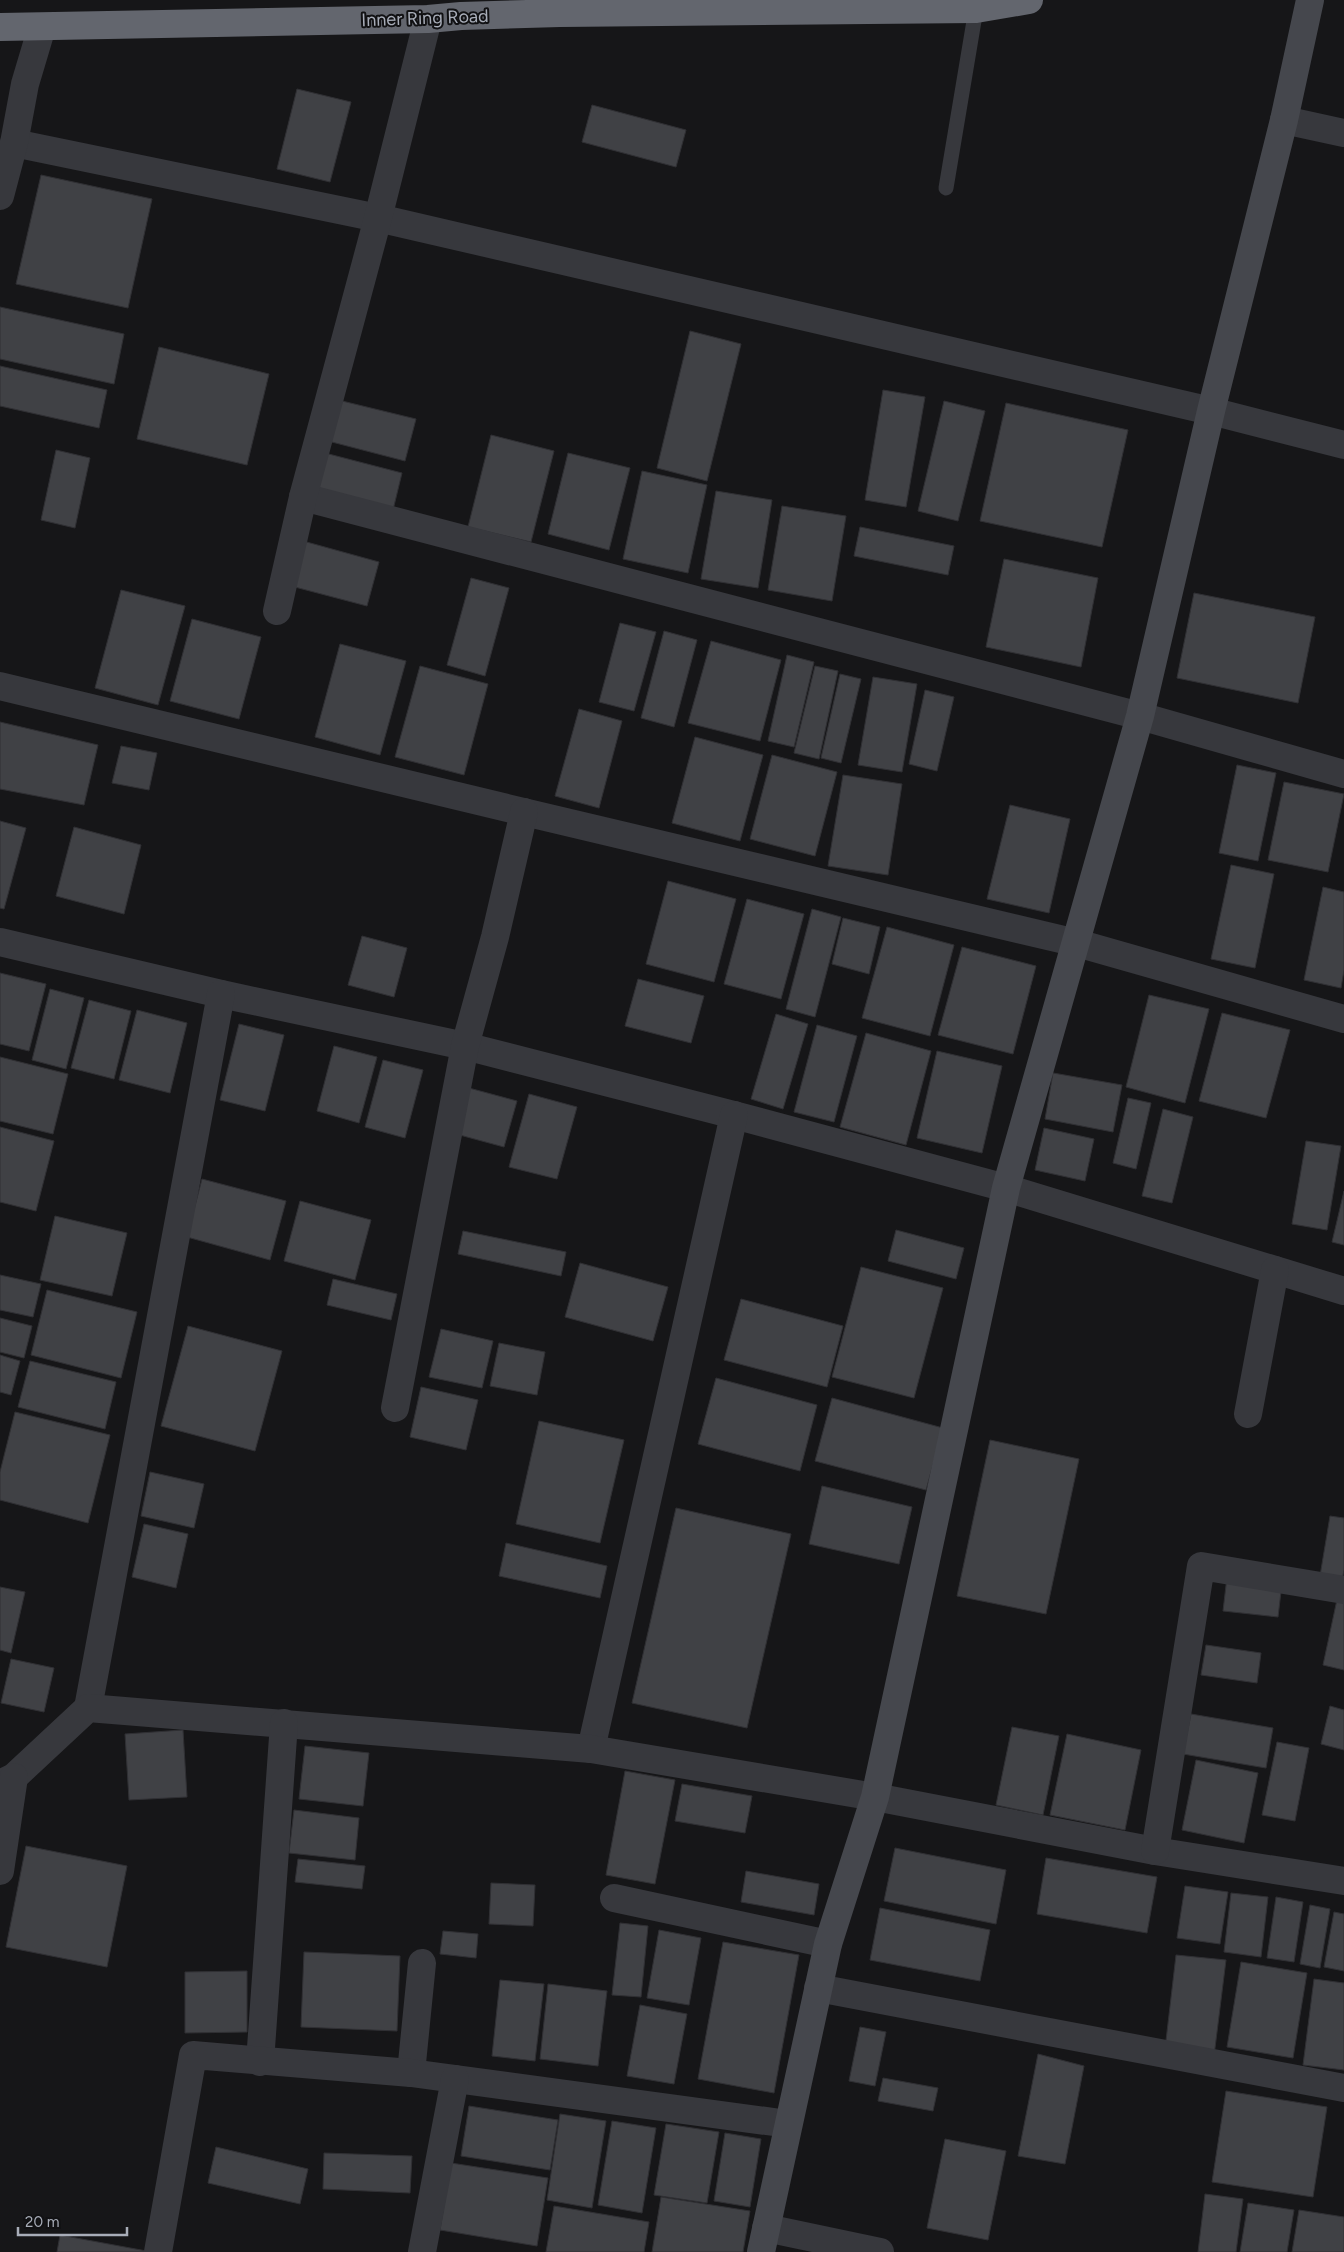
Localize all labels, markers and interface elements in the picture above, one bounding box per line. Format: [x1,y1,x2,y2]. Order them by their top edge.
street label: Inner Ring Road [361,5,489,31]
scale bar [18,2204,126,2236]
text: 20 m [25,2213,59,2231]

